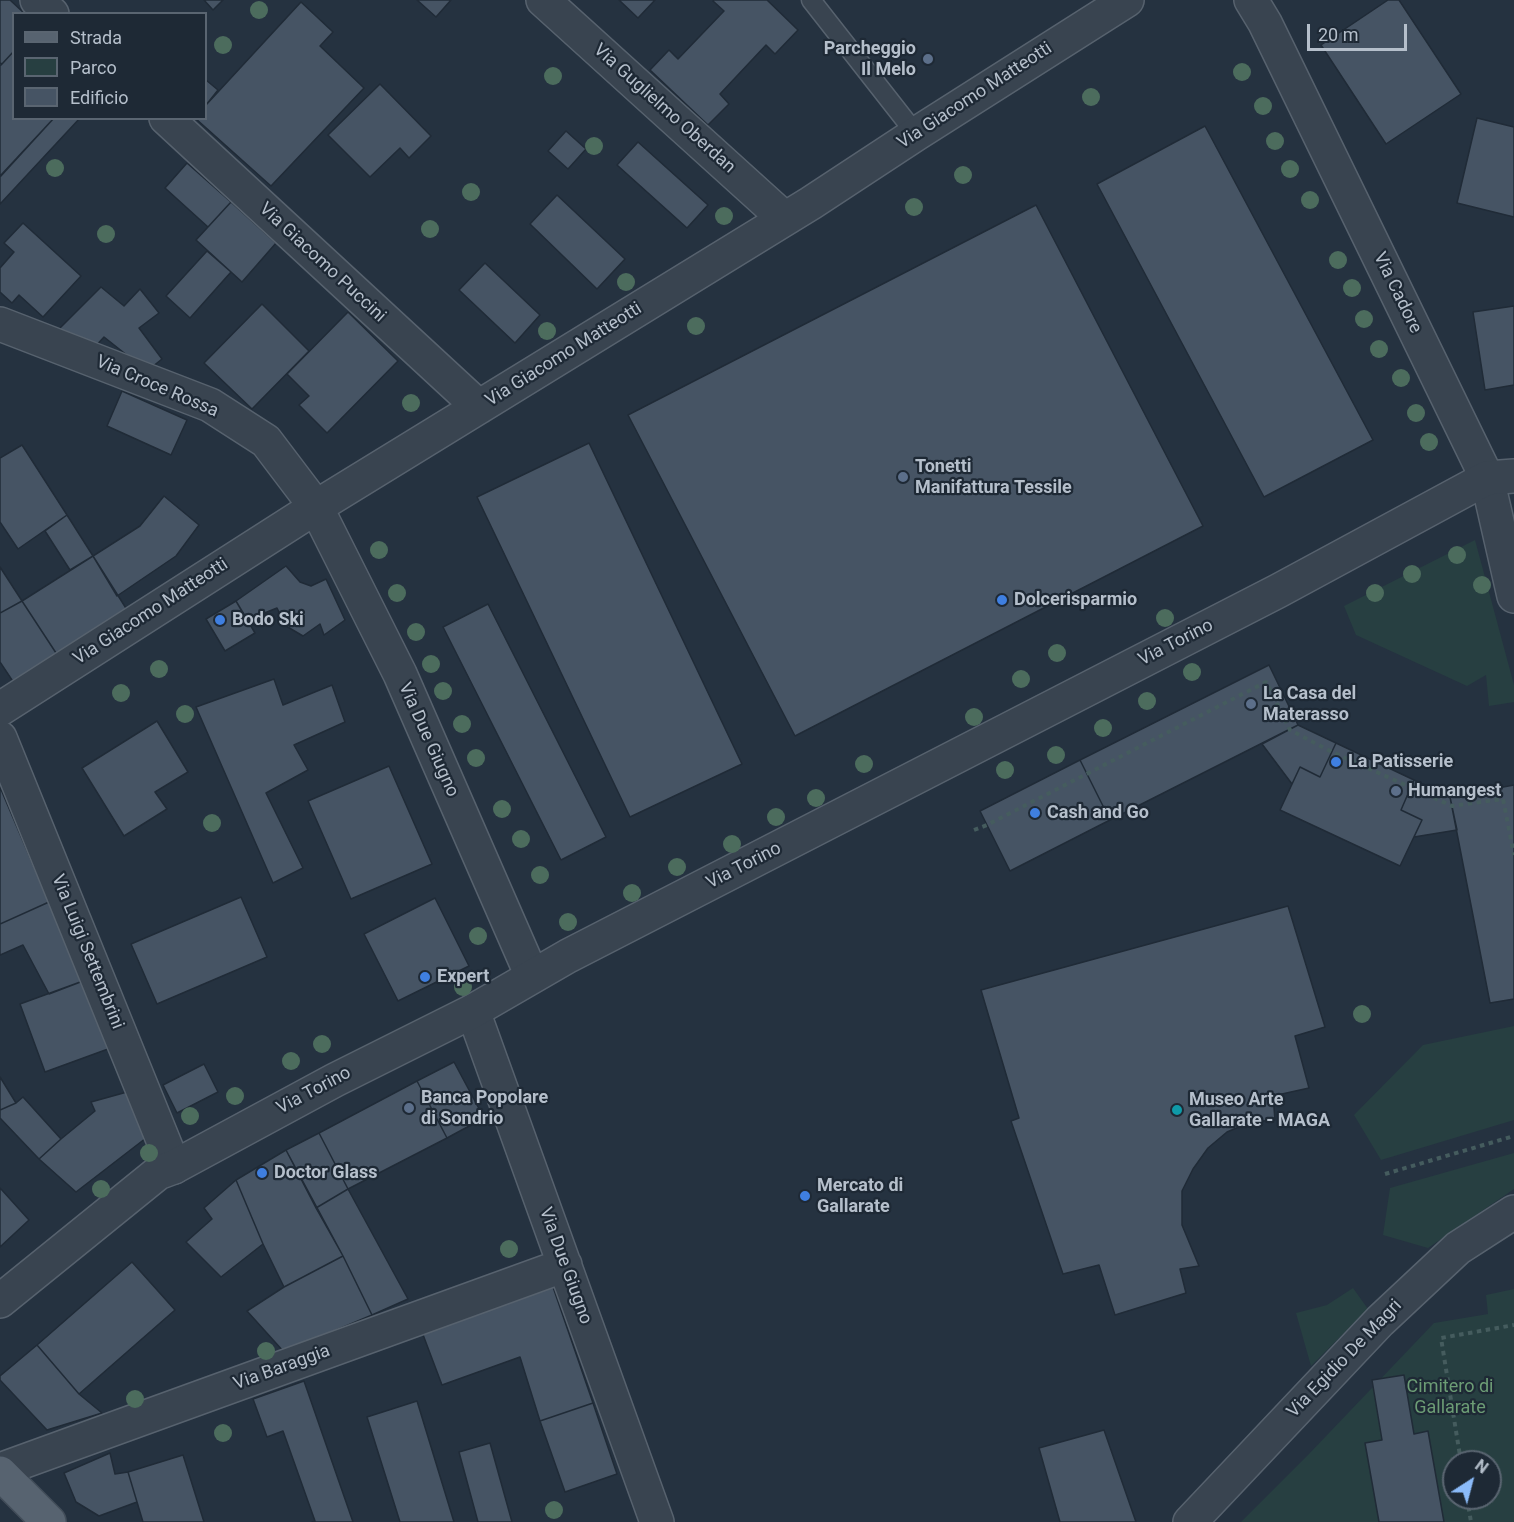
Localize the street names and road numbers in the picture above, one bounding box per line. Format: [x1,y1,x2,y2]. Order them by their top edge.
street label: Via Giacomo Matteotti [894,38,1056,154]
street label: Via Guglielmo Oberdan [589,40,739,178]
street label: Via Giacomo Puccini [254,199,390,327]
street label: Via Cadore [1368,249,1426,337]
street label: Via Giacomo Matteotti [482,298,646,412]
street label: Via Croce Rossa [92,351,222,423]
street label: Via Giacomo Matteotti [70,554,232,670]
street label: Via Torino [1135,615,1217,671]
street label: Via Due Giugno [393,680,463,800]
street label: Via Torino [703,838,785,894]
street label: Via Luigi Settembrini [46,872,128,1032]
street label: Via Torino [273,1062,355,1120]
street label: Via Due Giugno [534,1205,596,1327]
street label: Via Egidio De Magri [1283,1295,1407,1423]
street label: Via Baraggia [231,1341,333,1395]

